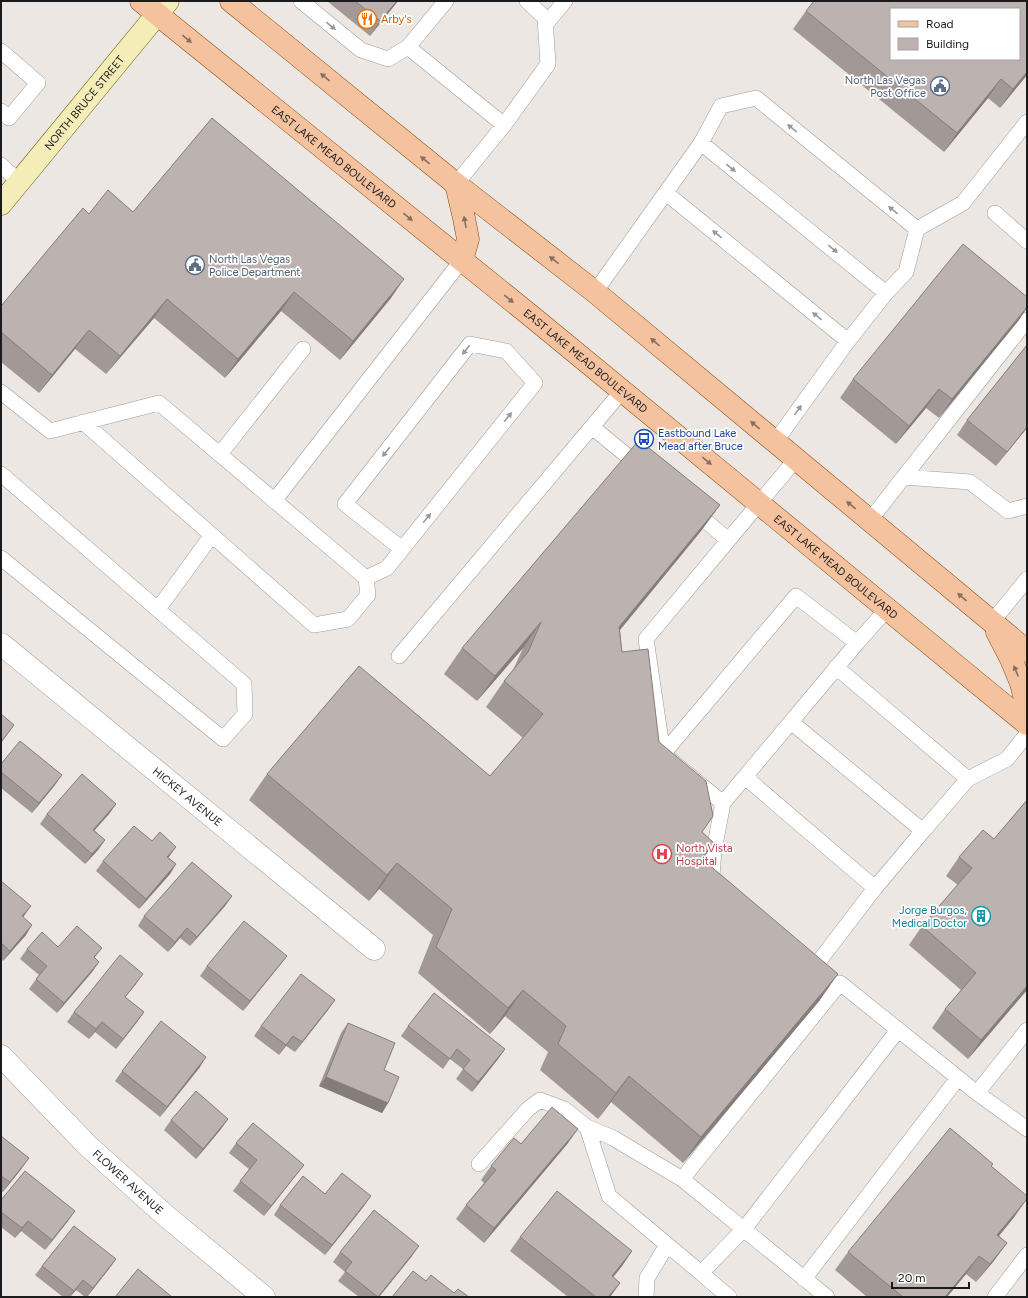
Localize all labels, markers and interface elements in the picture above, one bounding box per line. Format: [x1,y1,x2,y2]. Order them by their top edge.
restaurant icon: Arby's [356,8,378,30]
legend [890,8,1020,60]
place label: Arby's [381,13,412,26]
text: Road [926,17,954,31]
one-way arrow [326,21,337,30]
one-way arrow [182,35,192,44]
text: Building [926,37,969,51]
street label: NORTH BRUCE STREET [42,53,127,153]
one-way arrow [319,73,330,82]
place label: North Las Vegas Post Office [845,74,926,100]
public building icon: North Las Vegas Post Office [929,75,951,97]
street label: EAST LAKE MEAD BOULEVARD [269,103,399,211]
one-way arrow [787,124,798,132]
one-way arrow [420,155,431,164]
one-way arrow [726,164,737,172]
one-way arrow [888,206,899,215]
one-way arrow [403,213,414,222]
one-way arrow [462,216,468,229]
one-way arrow [711,230,722,238]
one-way arrow [827,245,838,254]
place label: North Las Vegas Police Department [209,253,301,279]
public building icon: North Las Vegas Police Department [184,254,206,276]
one-way arrow [549,256,560,264]
one-way arrow [504,294,515,303]
street label: EAST LAKE MEAD BOULEVARD [521,306,651,416]
one-way arrow [812,312,823,320]
one-way arrow [650,337,660,346]
one-way arrow [462,344,470,355]
one-way arrow [793,405,801,415]
one-way arrow [504,411,512,422]
one-way arrow [750,421,760,430]
place label: Eastbound Lake Mead after Bruce [658,427,743,453]
bus stop icon: Eastbound Lake Mead after Bruce [633,428,655,450]
one-way arrow [381,446,390,457]
one-way arrow [702,457,713,466]
one-way arrow [846,500,856,509]
street label: EAST LAKE MEAD BOULEVARD [771,512,901,622]
one-way arrow [422,513,431,524]
one-way arrow [956,593,967,602]
one-way arrow [1013,666,1019,677]
street label: HICKEY AVENUE [150,764,225,829]
place label: North Vista Hospital [676,842,733,868]
hospital icon: North Vista Hospital [651,843,673,865]
place label: Jorge Burgos, Medical Doctor [892,904,968,930]
building icon: Jorge Burgos, Medical Doctor [970,905,992,927]
street label: FLOWER AVENUE [90,1147,166,1217]
scale bar [892,1264,969,1290]
text: 20 m [898,1271,926,1285]

